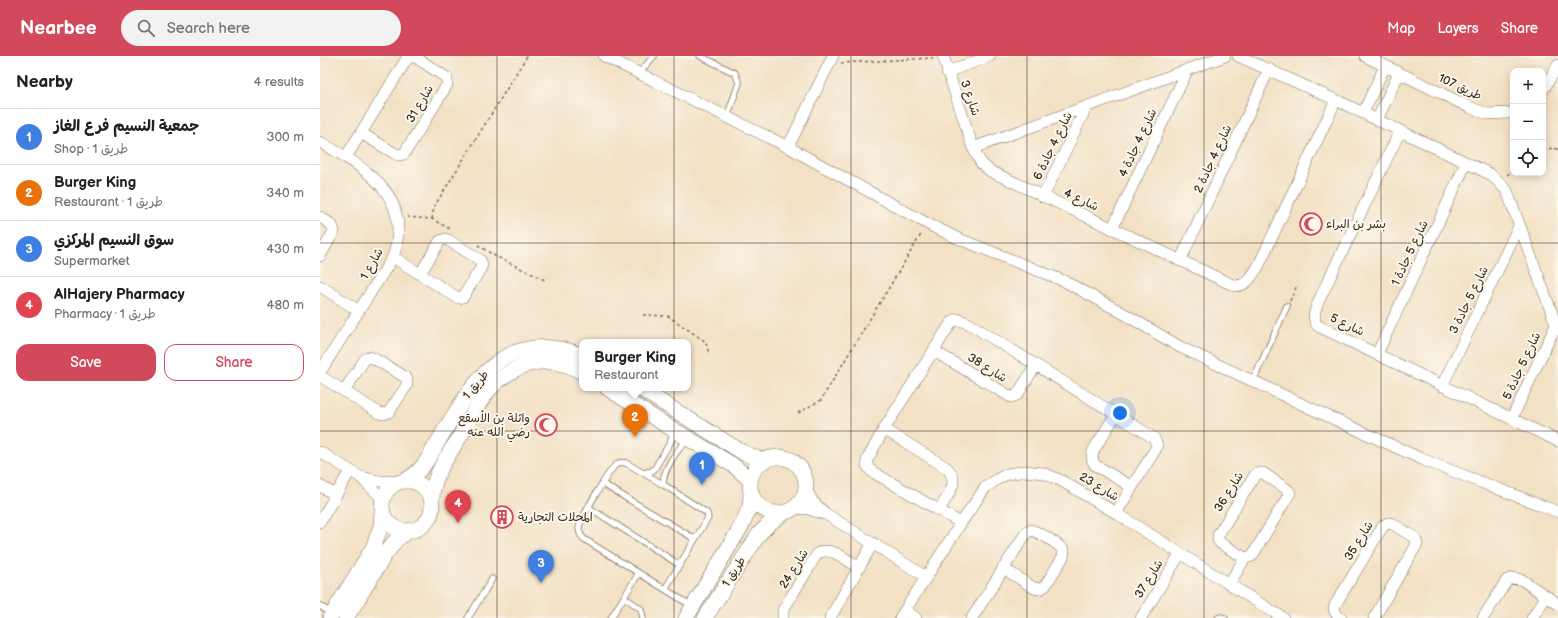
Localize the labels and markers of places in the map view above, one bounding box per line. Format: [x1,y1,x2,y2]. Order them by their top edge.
mosque icon: بشر بن البراء [1298,211,1324,237]
place label: بشر بن البراء [1326,217,1386,232]
pin: 2 [622,404,648,437]
place label: واثلة بن الأسقع رضي الله عنه [458,410,530,443]
mosque icon: واثلة بن الأسقع رضي الله عنه [533,412,559,438]
pin: 1 [689,452,715,485]
pin: 4 [445,490,471,523]
building icon: المحلات التجارية [489,504,515,530]
place label: المحلات التجارية [518,510,593,525]
pin: 3 [528,550,554,583]

